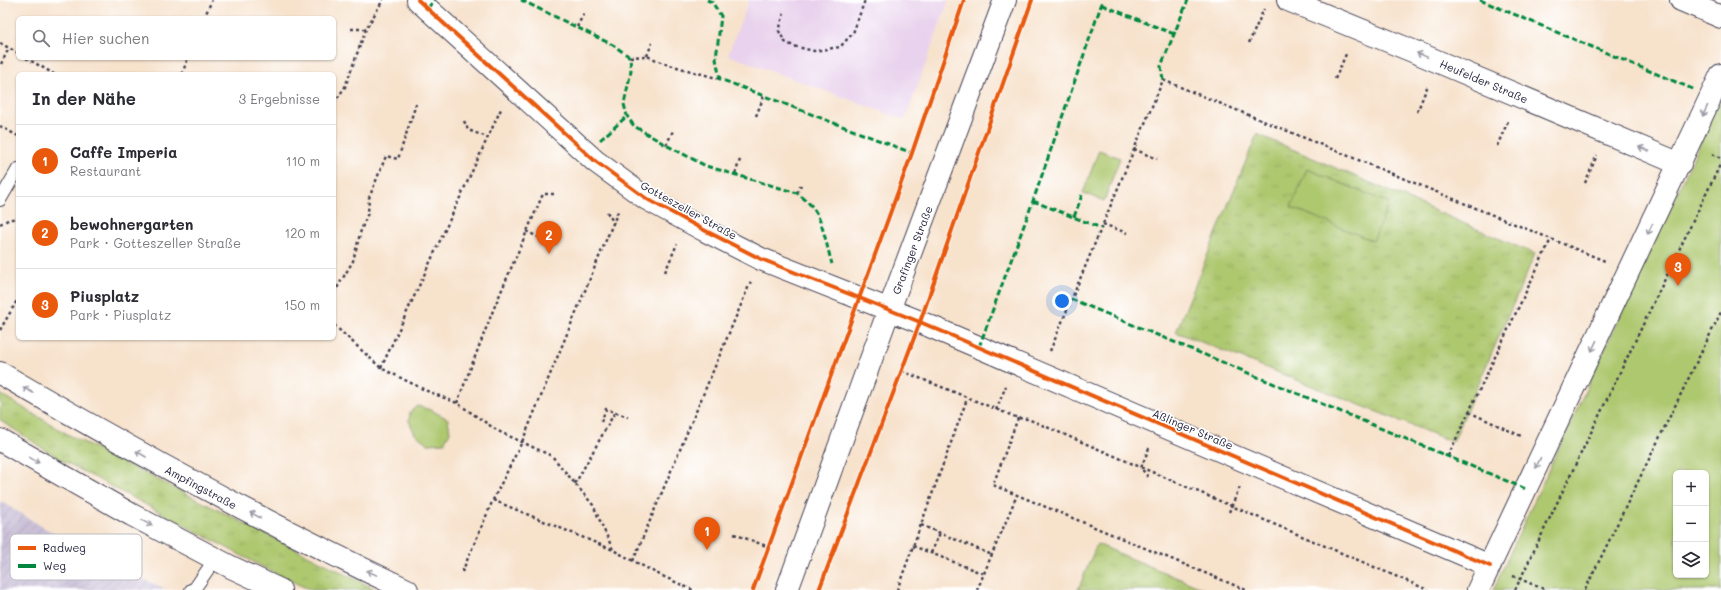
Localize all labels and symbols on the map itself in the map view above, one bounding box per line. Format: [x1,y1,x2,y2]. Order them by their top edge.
one-way arrow [1416,50,1428,58]
street label: Heufelder Straße [1438,56,1531,106]
one-way arrow [1701,105,1708,117]
one-way arrow [1639,145,1651,152]
street label: Gotteszeller Straße [638,177,740,243]
street label: Grafinger Straße [888,203,936,296]
pin: 2 [536,221,562,254]
one-way arrow [1646,222,1653,234]
pin: 3 [1665,253,1691,286]
your location [1052,291,1072,311]
one-way arrow [1590,340,1597,352]
one-way arrow [22,385,34,393]
street label: Aßlinger Straße [1150,405,1236,453]
one-way arrow [135,450,147,458]
one-way arrow [28,456,40,464]
one-way arrow [1534,457,1541,469]
street label: Ampfingstraße [162,462,240,512]
one-way arrow [250,511,262,518]
pin: 1 [694,517,720,550]
one-way arrow [141,520,153,527]
legend [10,534,142,580]
text: Radweg [43,540,86,555]
text: Weg [43,558,66,573]
one-way arrow [366,569,378,576]

